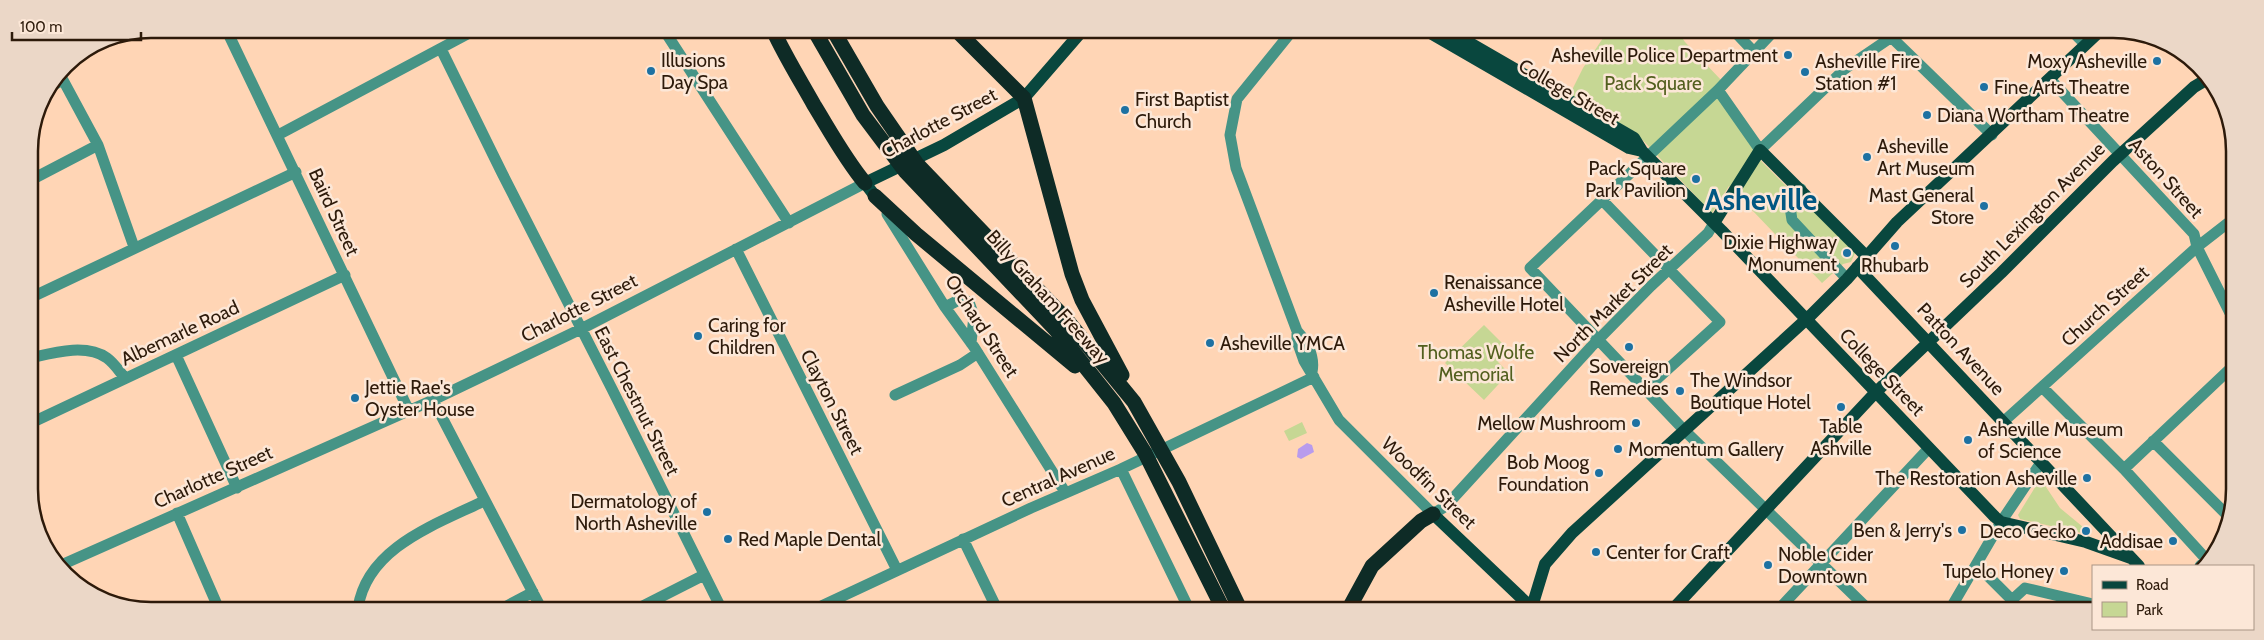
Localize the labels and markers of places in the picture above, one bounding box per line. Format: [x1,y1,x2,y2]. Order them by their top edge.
place label: Asheville Police Department [1551,44,1779,67]
place label: Illusions Day Spa [661,49,728,94]
marker: Asheville Police Department [1782,49,1794,61]
place label: Asheville Fire Station #1 [1815,50,1920,95]
place label: Moxy Asheville [2027,50,2147,73]
marker: Moxy Asheville [2151,55,2163,67]
marker: Illusions Day Spa [645,65,657,77]
marker: Asheville Fire Station #1 [1799,66,1811,78]
place label: Fine Arts Theatre [1994,76,2130,99]
marker: Fine Arts Theatre [1978,81,1990,93]
place label: First Baptist Church [1135,88,1230,133]
marker: First Baptist Church [1119,104,1131,116]
place label: Diana Wortham Theatre [1937,104,2129,127]
marker: Diana Wortham Theatre [1921,109,1933,121]
place label: Asheville Art Museum [1877,135,1975,180]
marker: Asheville Art Museum [1861,151,1873,163]
place label: Pack Square Park Pavilion [1585,157,1686,202]
marker: Pack Square Park Pavilion [1690,173,1702,185]
place label: Mast General Store [1869,184,1975,229]
marker: Mast General Store [1978,200,1990,212]
place label: Dixie Highway Monument [1723,231,1838,276]
marker: Rhubarb [1889,240,1901,252]
marker: Dixie Highway Monument [1841,247,1853,259]
place label: Rhubarb [1861,254,1929,277]
place label: Renaissance Asheville Hotel [1444,271,1564,316]
marker: Renaissance Asheville Hotel [1428,287,1440,299]
place label: Caring for Children [708,314,786,359]
marker: Caring for Children [692,330,704,342]
place label: Asheville YMCA [1220,332,1345,355]
marker: Asheville YMCA [1204,337,1216,349]
marker: Sovereign Remedies [1623,341,1635,353]
place label: Sovereign Remedies [1589,355,1669,400]
place label: The Windsor Boutique Hotel [1690,369,1811,414]
place label: Jettie Rae's Oyster House [364,376,475,421]
marker: The Windsor Boutique Hotel [1674,385,1686,397]
marker: Jettie Rae's Oyster House [349,392,361,404]
marker: Table Ashville [1835,401,1847,413]
place label: Mellow Mushroom [1477,412,1626,435]
place label: Table Ashville [1810,415,1872,460]
marker: Mellow Mushroom [1630,417,1642,429]
place label: Asheville Museum of Science [1978,418,2123,463]
marker: Asheville Museum of Science [1962,434,1974,446]
place label: Momentum Gallery [1628,438,1784,461]
marker: Momentum Gallery [1612,443,1624,455]
place label: Bob Moog Foundation [1498,451,1590,496]
marker: Bob Moog Foundation [1593,467,1605,479]
place label: The Restoration Asheville [1875,467,2077,490]
marker: The Restoration Asheville [2081,472,2093,484]
place label: Dermatology of North Asheville [570,490,698,535]
marker: Dermatology of North Asheville [701,506,713,518]
place label: Ben & Jerry's [1853,519,1952,542]
place label: Deco Gecko [1980,520,2076,543]
marker: Ben & Jerry's [1956,524,1968,536]
marker: Deco Gecko [2080,525,2092,537]
place label: Red Maple Dental [738,528,881,551]
place label: Addisae [2100,530,2163,553]
marker: Red Maple Dental [722,533,734,545]
marker: Addisae [2167,535,2179,547]
place label: Center for Craft [1606,541,1731,564]
place label: Noble Cider Downtown [1778,543,1873,588]
marker: Center for Craft [1590,546,1602,558]
marker: Noble Cider Downtown [1762,559,1774,571]
place label: Tupelo Honey [1943,560,2054,583]
marker: Tupelo Honey [2058,565,2070,577]

